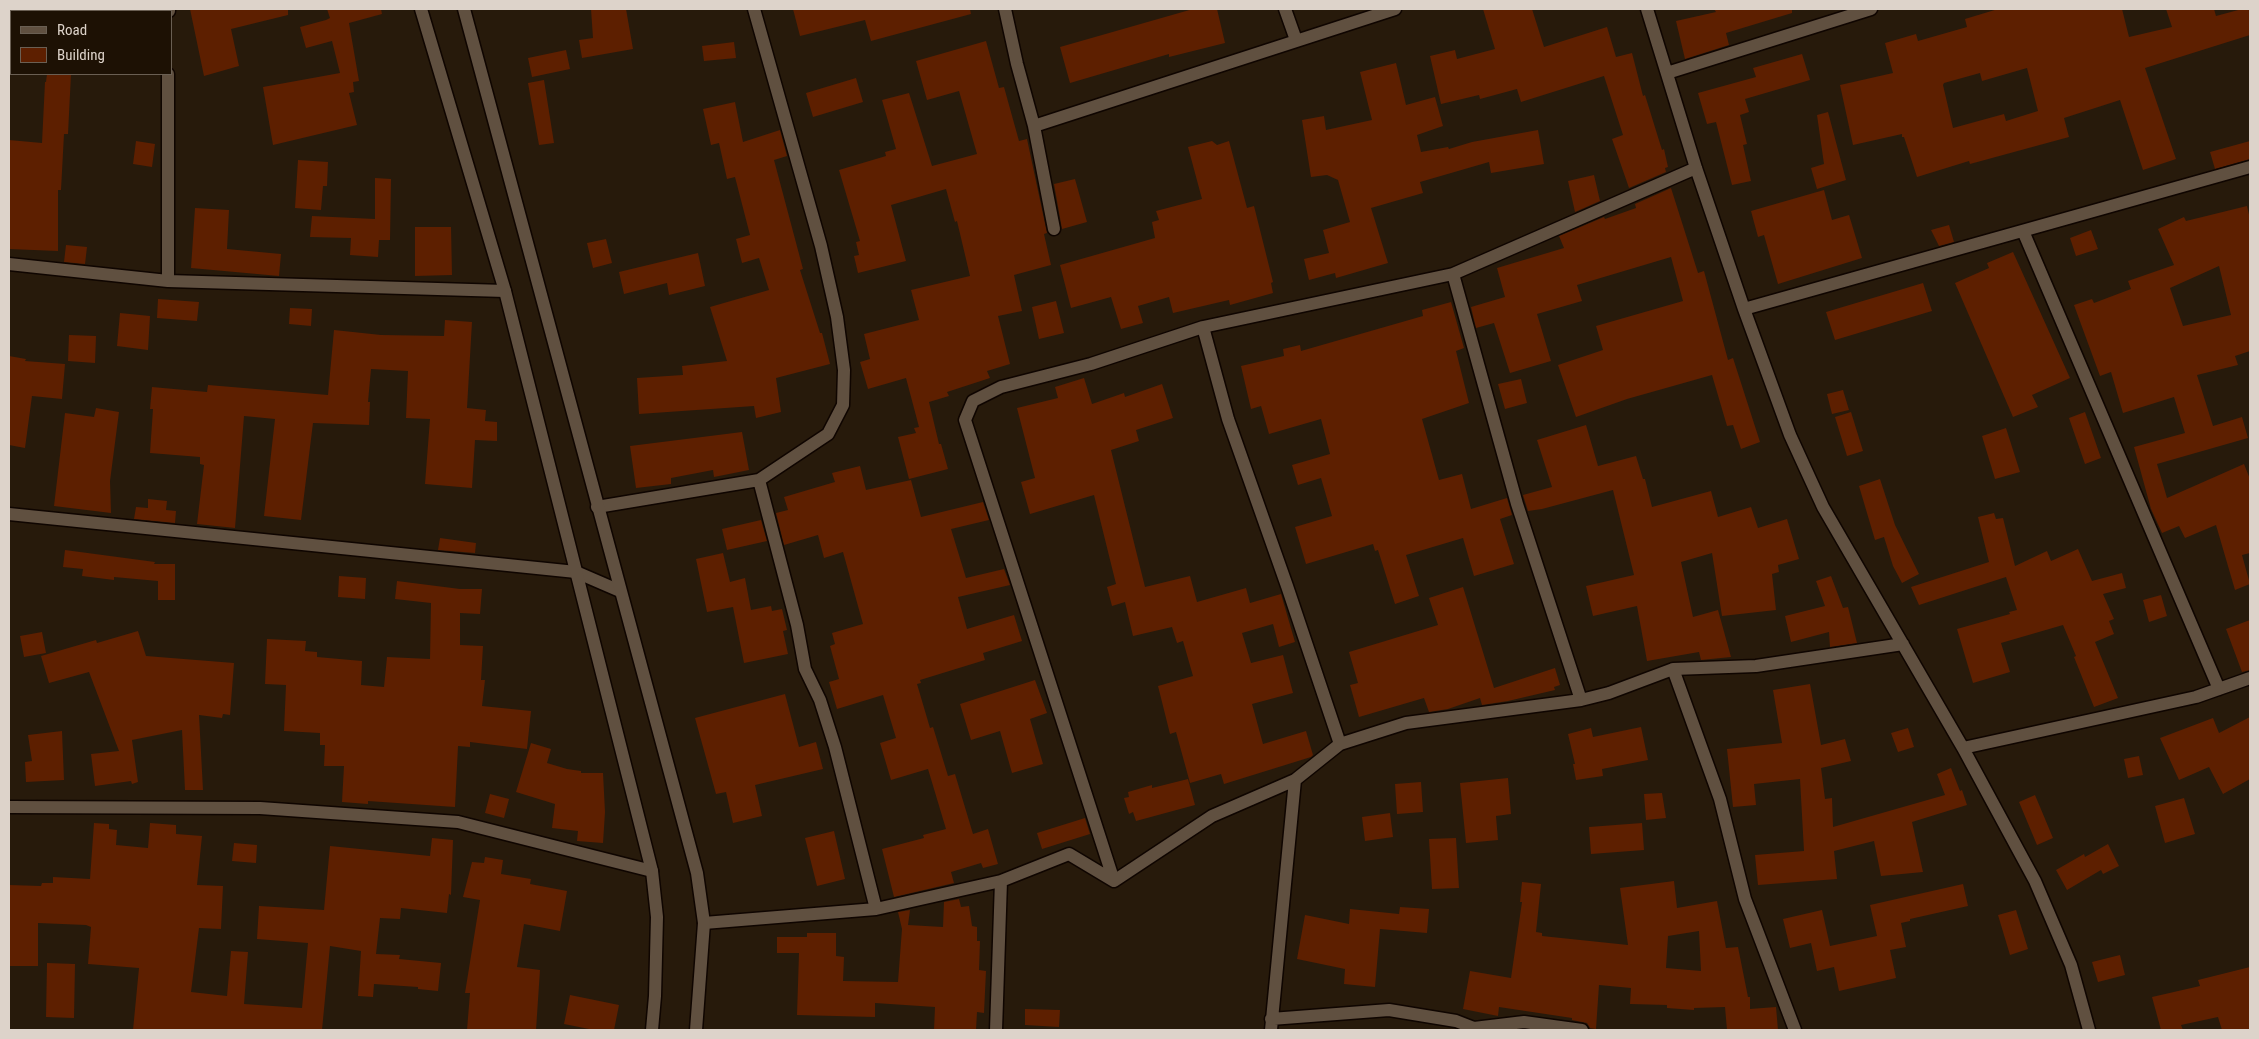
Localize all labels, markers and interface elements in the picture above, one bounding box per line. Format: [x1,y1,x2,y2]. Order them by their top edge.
legend [10,10,172,75]
text: Road [57,21,87,39]
text: Building [57,46,105,64]

